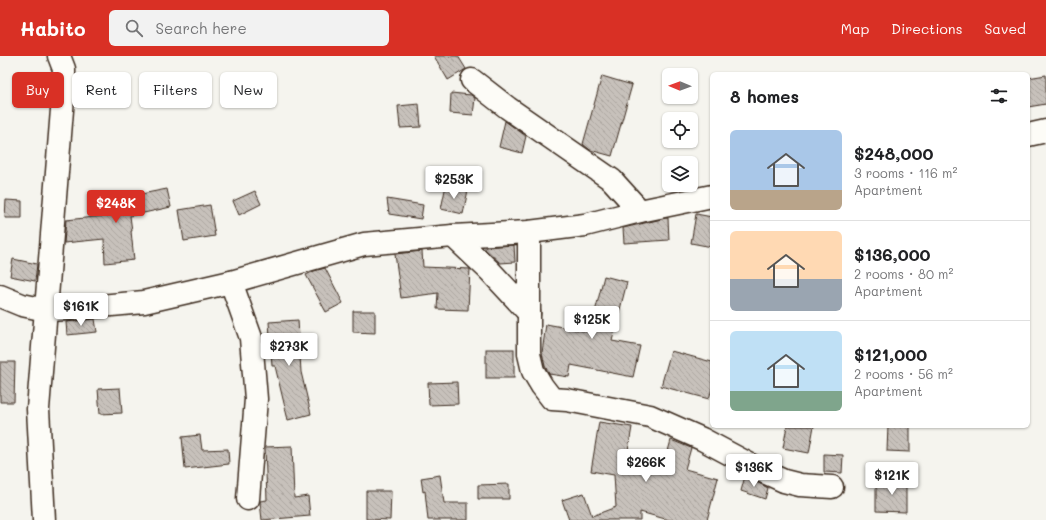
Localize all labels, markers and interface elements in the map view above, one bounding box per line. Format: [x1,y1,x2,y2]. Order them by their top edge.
search box [109,10,389,46]
text: Habito [20,16,85,41]
icon: search [123,17,145,39]
text: Search here [155,18,247,38]
text: Map [841,19,869,38]
text: Directions [891,19,962,38]
text: Saved [984,19,1026,38]
north arrow [662,68,698,104]
map controls [662,68,698,192]
chip: Buy [12,72,64,108]
chip: Rent [72,72,131,108]
chip: Filters [139,72,212,108]
chip: New [220,72,277,108]
text: 8 homes [730,85,799,107]
icon: filters [988,85,1010,107]
button: locate [662,112,698,148]
text: $248,000 [854,142,933,164]
icon: home [762,146,810,194]
button: layers [662,156,698,192]
text: 3 rooms · 116 m² [854,164,957,181]
pin: $253K [426,166,482,200]
text: $253K [434,170,474,187]
text: Apartment [854,181,923,198]
pin: $248K [88,190,144,224]
text: $248K [96,194,136,211]
text: $136,000 [854,243,931,265]
icon: home [762,247,810,295]
text: 2 rooms · 80 m² [854,265,953,282]
text: Apartment [854,282,923,299]
pin: $161K [53,293,109,327]
text: $161K [63,297,99,314]
pin: $125K [564,306,620,340]
text: $125K [573,310,611,327]
pin: $273K [261,333,317,367]
text: $273K [270,337,308,354]
text: $121,000 [854,343,927,365]
icon: home [762,347,810,395]
text: 2 rooms · 56 m² [854,365,953,382]
text: Apartment [854,382,923,399]
pin: $266K [618,449,674,483]
text: $266K [626,453,666,470]
pin: $136K [726,454,782,488]
text: $136K [735,458,773,475]
pin: $121K [864,462,920,496]
text: $121K [874,466,910,483]

